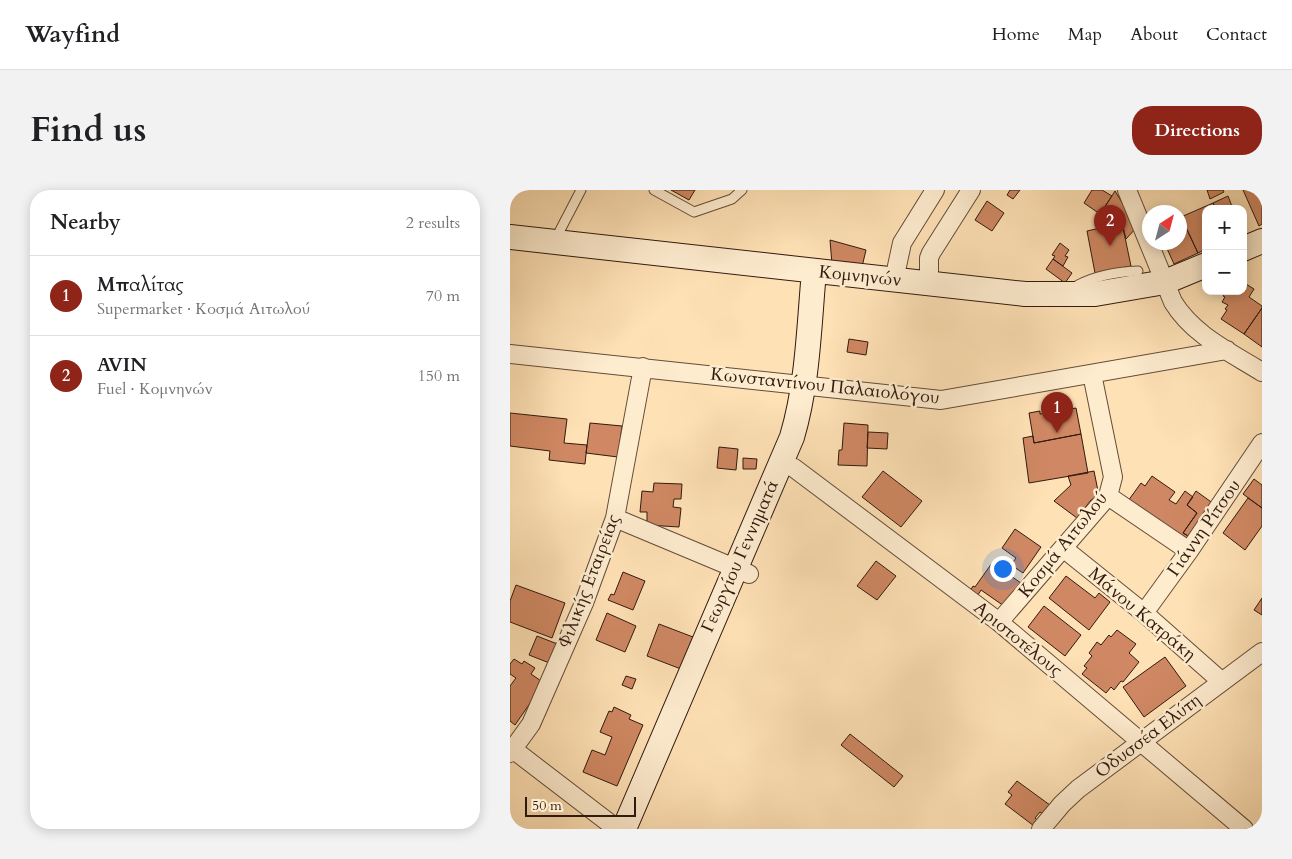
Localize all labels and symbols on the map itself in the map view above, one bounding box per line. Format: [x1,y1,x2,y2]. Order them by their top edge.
pin: 2 [1094,205,1126,246]
north arrow [1142,205,1187,250]
street label: Κομνηνών [817,259,903,293]
street label: Κωνσταντίνου Παλαιολόγου [709,362,941,410]
pin: 1 [1041,392,1073,433]
street label: Γιάννη Ρίτσου [1161,474,1247,582]
street label: Γεωργίου Γεννηματά [695,476,785,636]
street label: Κοσμά Αιτωλού [1013,487,1113,603]
street label: Φιλικής Εταιρείας [552,510,626,651]
your location [990,556,1016,582]
street label: Μάνου Κατράκη [1083,561,1201,667]
street label: Αριστοτέλους [968,595,1068,683]
street label: Οδυσσέα Ελύτη [1090,688,1206,784]
scale bar [525,794,636,817]

